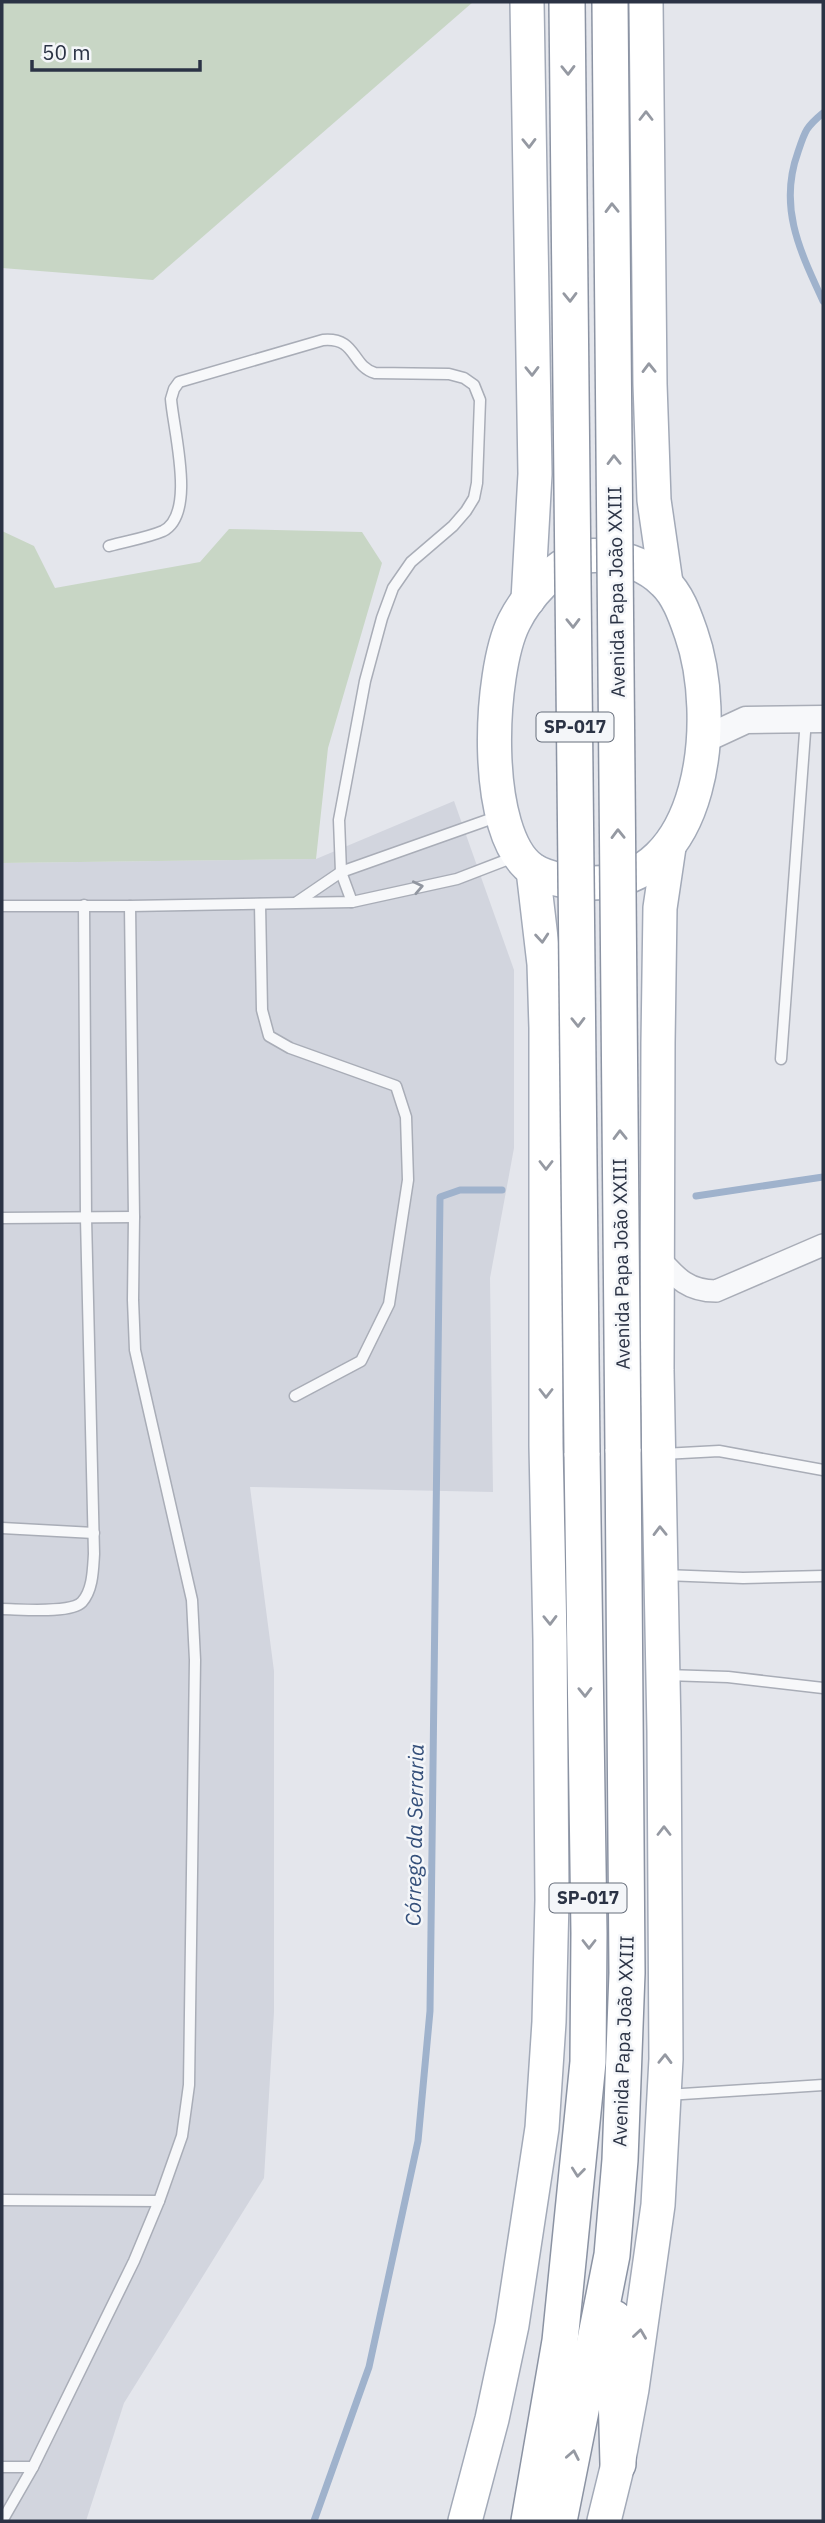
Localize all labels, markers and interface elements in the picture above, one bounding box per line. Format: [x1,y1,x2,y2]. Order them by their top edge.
scale bar [32,28,200,72]
text: 50 m [42,38,91,66]
one-way arrow [560,65,575,76]
one-way arrow [638,111,654,121]
one-way arrow [522,138,537,149]
one-way arrow [604,202,620,213]
one-way arrow [562,293,578,303]
one-way arrow [642,363,657,374]
one-way arrow [524,366,540,377]
one-way arrow [606,454,622,465]
street label: Avenida Papa João XXIII [602,486,630,698]
one-way arrow [566,618,581,629]
road number: SP-017 [536,712,614,742]
one-way arrow [610,829,626,839]
one-way arrow [412,881,424,896]
one-way arrow [534,932,549,943]
one-way arrow [570,1017,586,1028]
one-way arrow [612,1130,628,1140]
street label: Avenida Papa João XXIII [607,1158,635,1370]
one-way arrow [538,1160,554,1171]
one-way arrow [538,1388,554,1398]
one-way arrow [652,1525,668,1535]
one-way arrow [542,1615,558,1626]
one-way arrow [578,1687,593,1698]
water label: Córrego da Serraria [398,1744,430,1926]
one-way arrow [656,1826,672,1836]
road number: SP-017 [550,1884,626,1912]
street label: Avenida Papa João XXIII [607,1935,639,2147]
one-way arrow [581,1940,597,1950]
one-way arrow [658,2053,673,2064]
one-way arrow [571,2166,586,2177]
one-way arrow [632,2328,647,2340]
one-way arrow [565,2449,580,2460]

